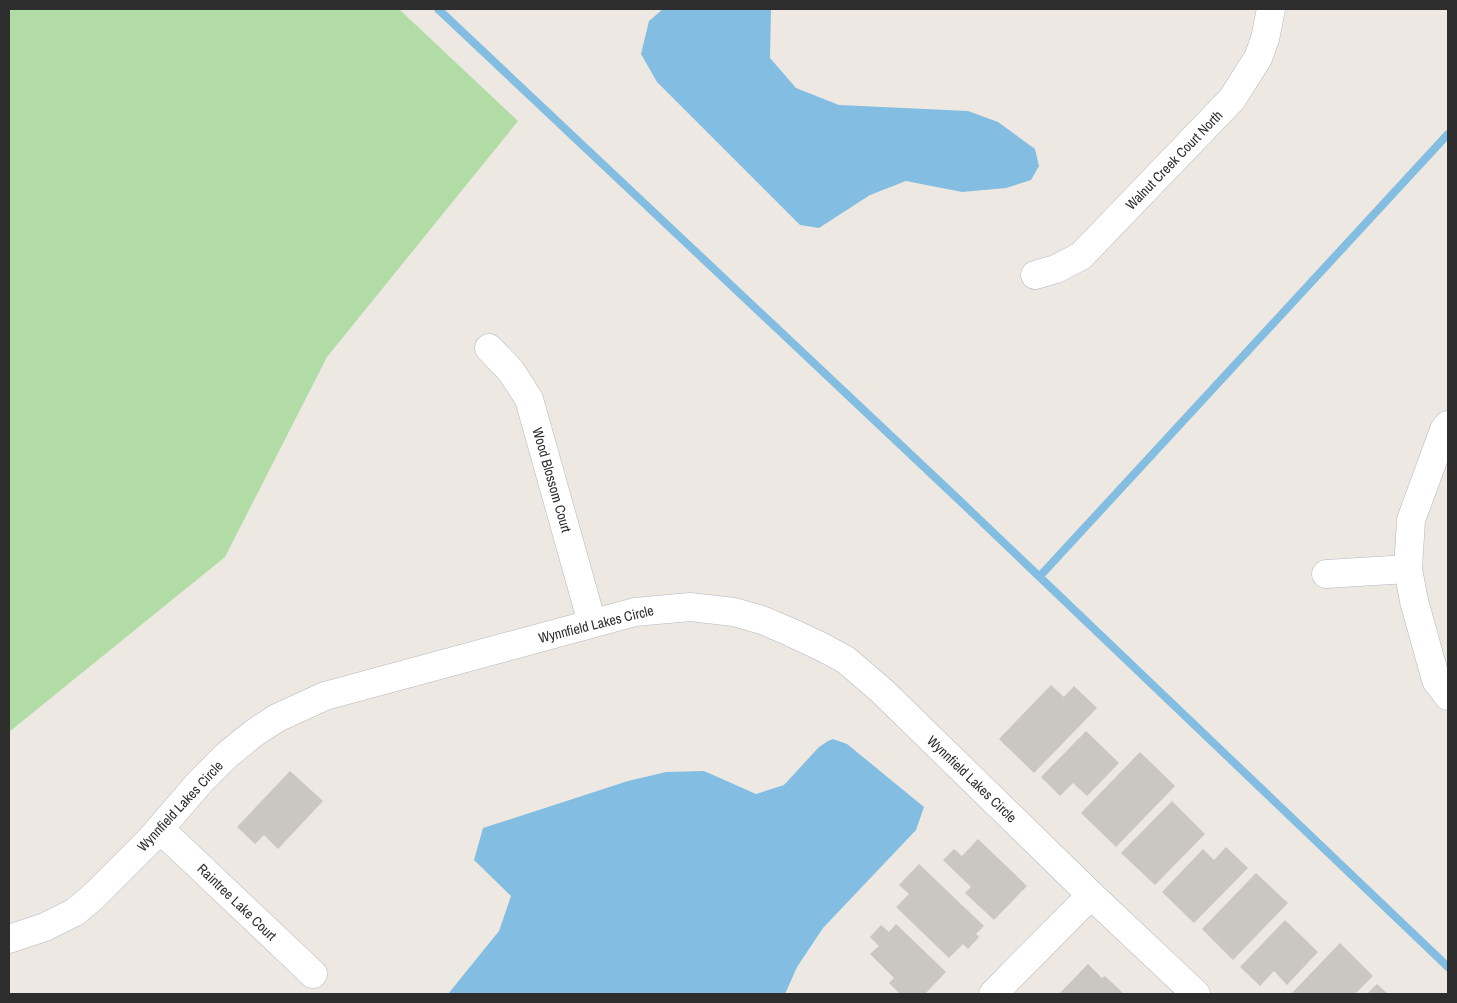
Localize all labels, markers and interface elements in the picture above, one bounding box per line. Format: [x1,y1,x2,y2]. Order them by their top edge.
street label: Walnut Creek Court North [1122,106,1226,214]
street label: Wood Blossom Court [528,425,576,535]
street label: Wynnfield Lakes Circle [537,601,655,647]
street label: Wynnfield Lakes Circle [923,732,1021,826]
street label: Wynnfield Lakes Circle [133,757,227,855]
street label: Raintree Lake Court [194,860,280,944]

